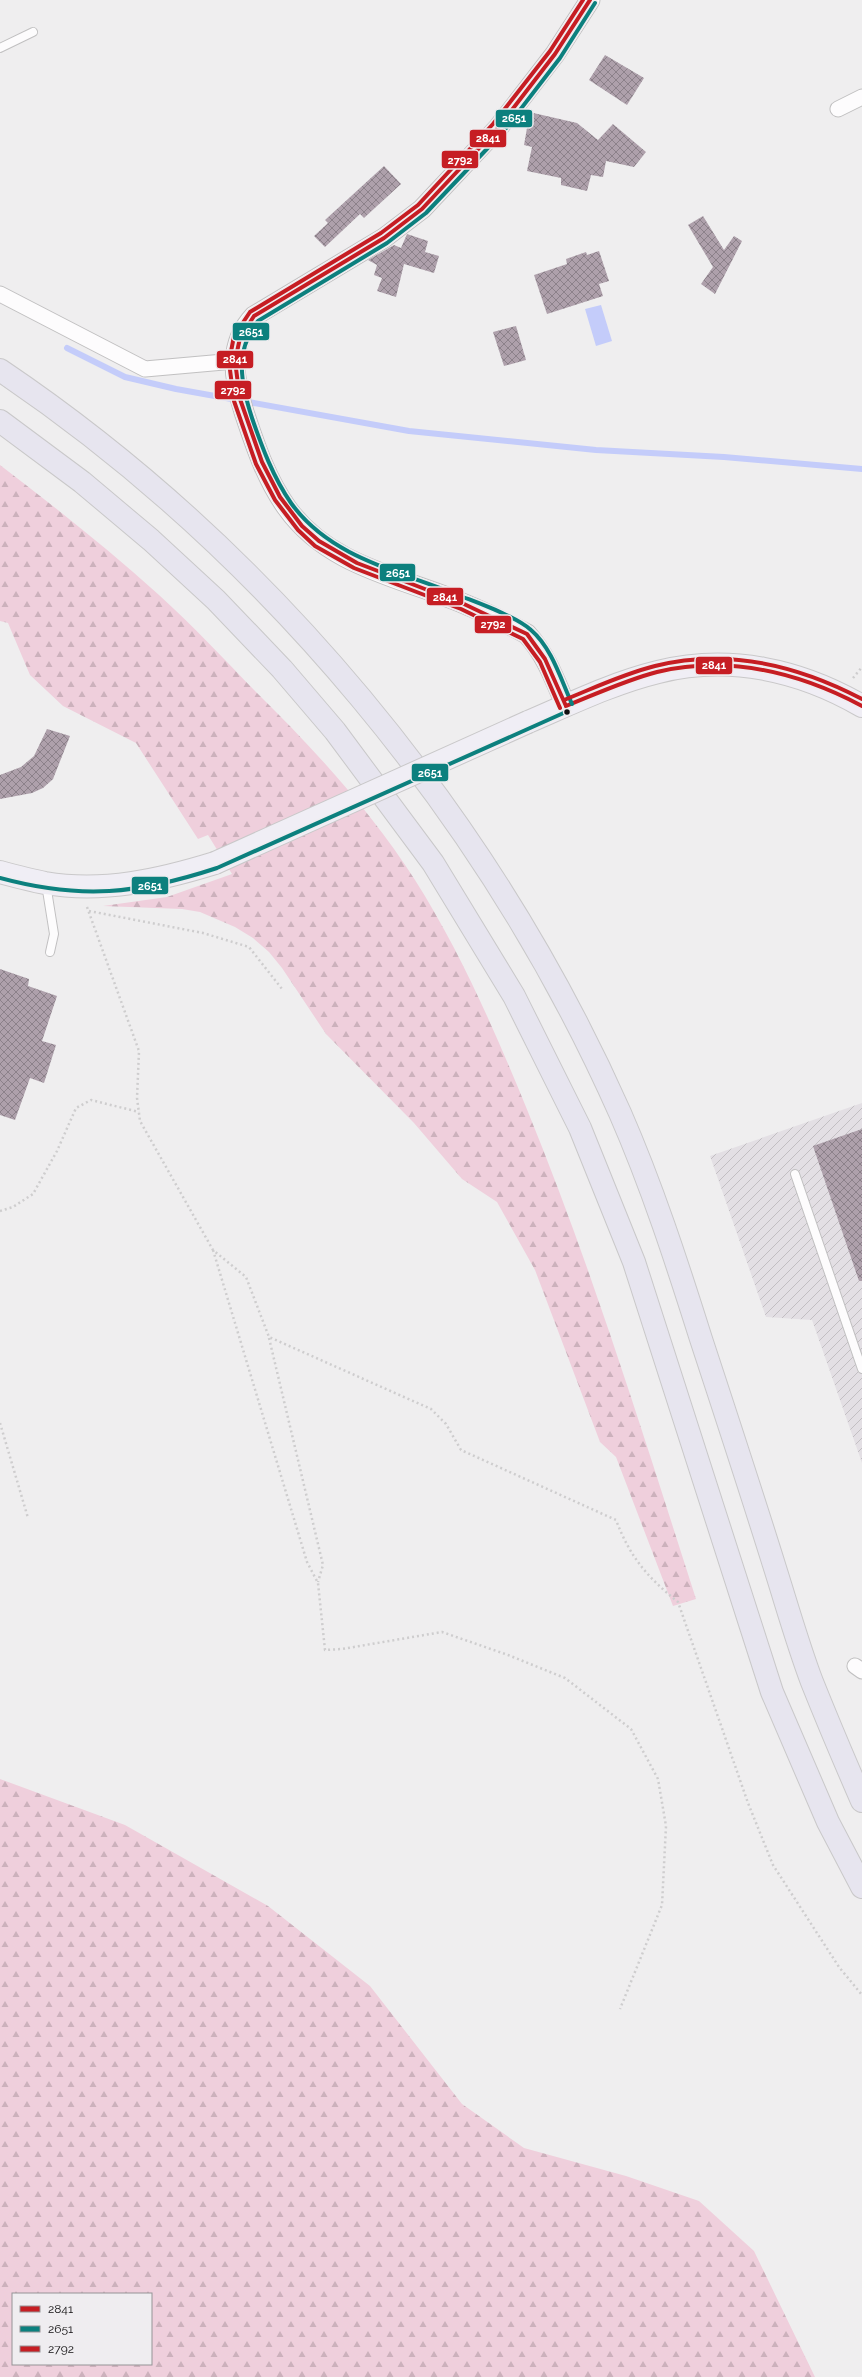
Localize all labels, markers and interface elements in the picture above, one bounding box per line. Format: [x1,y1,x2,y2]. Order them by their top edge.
line badge: 2651 [495,109,533,128]
text: 2651 [502,112,527,125]
line badge: 2841 [469,129,507,148]
text: 2841 [476,132,501,145]
line badge: 2792 [441,150,479,169]
text: 2792 [447,154,473,167]
line badge: 2651 [232,322,270,341]
text: 2651 [239,326,264,339]
line badge: 2841 [216,350,254,369]
text: 2841 [223,353,248,366]
line badge: 2792 [214,380,252,400]
text: 2792 [220,384,246,397]
line badge: 2651 [379,563,416,582]
text: 2651 [386,567,411,580]
line badge: 2841 [426,587,464,606]
text: 2841 [433,591,458,604]
line badge: 2792 [474,615,512,634]
text: 2792 [480,618,506,631]
line badge: 2841 [695,656,733,675]
text: 2841 [702,659,727,672]
unlabelled marker [562,707,572,717]
line badge: 2651 [411,763,449,782]
text: 2651 [418,767,443,780]
line badge: 2651 [131,876,169,895]
text: 2651 [138,880,163,893]
legend [12,2293,152,2365]
text: 2841 [48,2302,73,2316]
text: 2651 [48,2322,73,2336]
text: 2792 [48,2342,74,2356]

